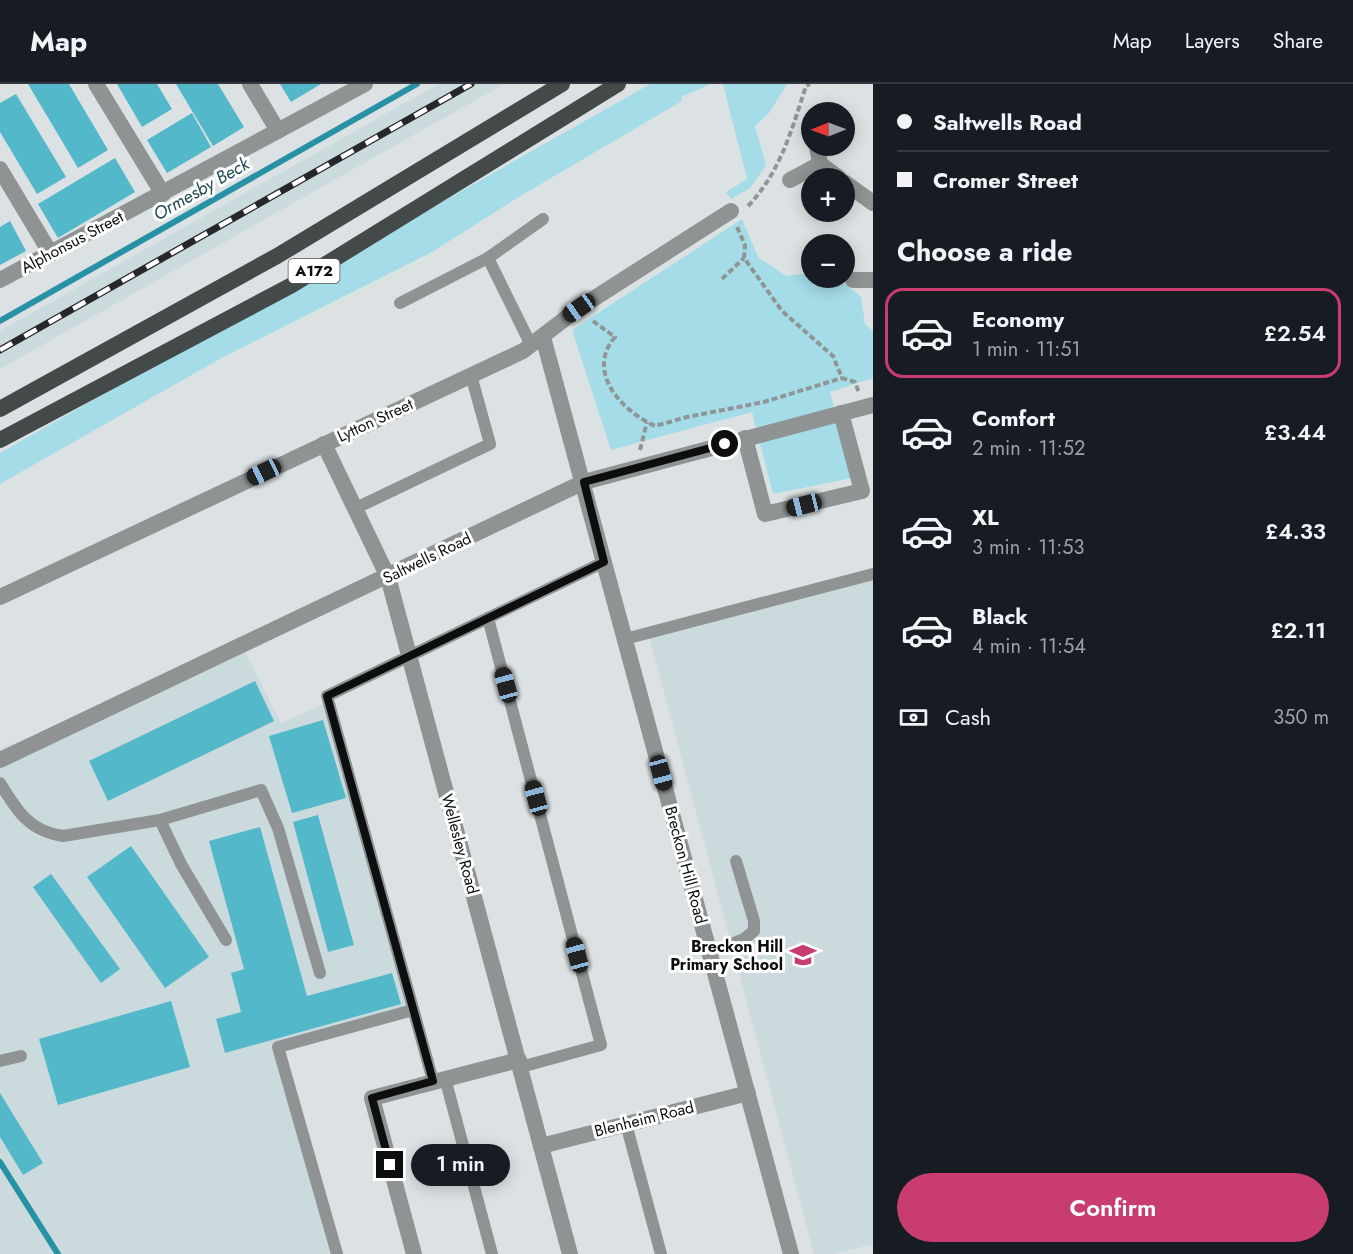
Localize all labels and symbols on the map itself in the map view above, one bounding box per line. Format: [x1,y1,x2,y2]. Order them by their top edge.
north arrow [801,102,855,156]
water label: Ormesby Beck [148,150,255,227]
street label: Alphonsus Street [17,205,127,279]
road number: A172 [288,259,340,283]
car [559,290,599,326]
street label: Lytton Street [333,392,417,448]
route start [711,430,738,457]
car [244,456,284,488]
car [784,492,824,518]
street label: Saltwells Road [379,527,475,589]
car [493,665,519,705]
car [648,753,674,793]
car [523,778,549,818]
street label: Wellesley Road [436,791,484,897]
street label: Breckon Hill Road [659,804,713,926]
car [564,935,590,975]
place label: Breckon Hill Primary School [670,935,783,976]
school or university icon: Breckon Hill Primary School [788,940,818,970]
street label: Blenheim Road [592,1096,696,1142]
callout: 1 min [411,1144,510,1186]
route end [376,1151,403,1178]

